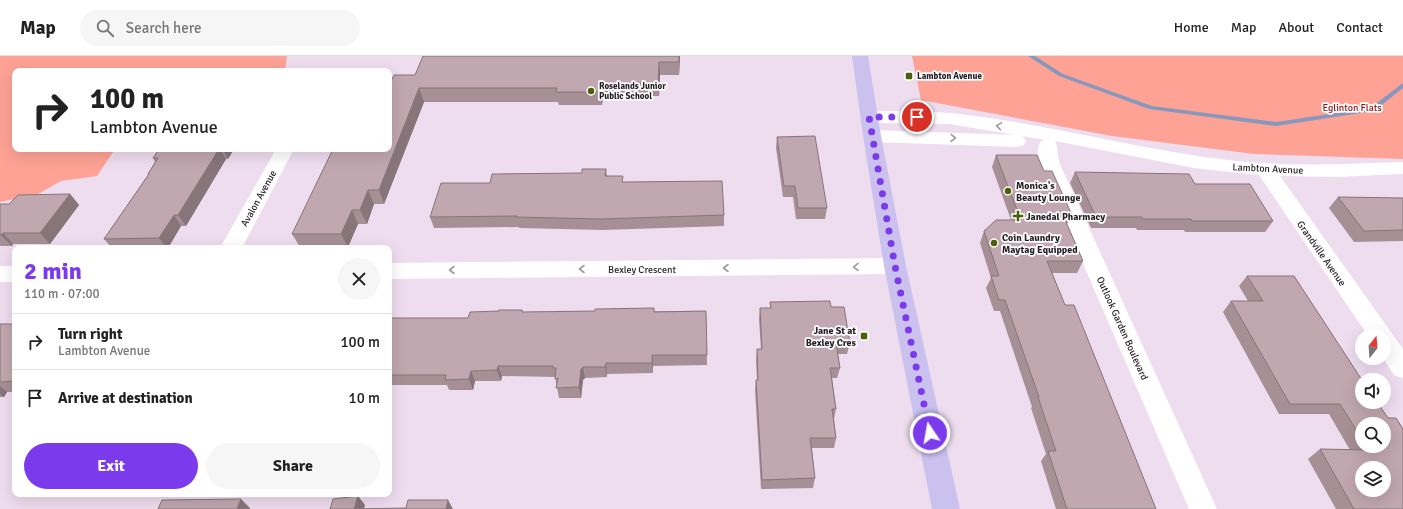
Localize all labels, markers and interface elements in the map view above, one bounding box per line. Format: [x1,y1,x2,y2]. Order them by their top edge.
search box [80,10,360,46]
text: Map [20,16,56,40]
icon: search [94,17,116,39]
text: Search here [126,19,201,37]
text: Home [1174,19,1209,36]
text: Map [1231,19,1256,36]
text: About [1278,19,1314,36]
text: Contact [1336,19,1383,36]
marker: Lambton Avenue [904,71,914,81]
place label: Lambton Avenue [917,71,982,82]
place label: Roselands Junior Public School [599,81,666,102]
text: 100 m [90,82,164,116]
icon: right [24,84,76,136]
marker: Roselands Junior Public School [586,86,596,96]
pin [900,100,934,134]
park label: Eglinton Flats [1322,102,1382,114]
icon: arrive [906,106,928,128]
text: Lambton Avenue [90,116,218,138]
one-way arrow [996,122,1002,131]
one-way arrow [950,134,956,143]
street label: Lambton Avenue [1232,161,1304,177]
street label: Avalon Avenue [238,168,279,229]
place label: Monica's Beauty Lounge [1016,180,1080,204]
marker: Monica's Beauty Lounge [1003,186,1013,196]
marker: Janedal Pharmacy [1013,211,1023,221]
place label: Janedal Pharmacy [1026,211,1105,223]
street label: Grandville Avenue [1294,219,1348,289]
place label: Coin Laundry Maytag Equipped [1002,232,1078,256]
marker: Coin Laundry Maytag Equipped [989,238,999,248]
text: 2 min [24,256,82,286]
button: close [338,258,380,300]
one-way arrow [853,263,859,271]
street label: Bexley Crescent [608,264,676,276]
one-way arrow [723,264,729,272]
one-way arrow [579,265,585,273]
one-way arrow [449,266,455,274]
street label: Outlook Garden Boulevard [1094,275,1150,382]
text: 110 m · 07:00 [24,286,100,302]
text: Turn right [58,325,123,343]
place label: Jane St at Bexley Cres [806,325,857,349]
north arrow [1355,329,1391,365]
map controls [1355,329,1391,497]
icon: right [24,331,46,353]
marker: Jane St at Bexley Cres [859,331,869,341]
text: 100 m [340,333,380,351]
text: Lambton Avenue [58,343,150,359]
button: sound [1355,373,1391,409]
icon: arrive [24,387,46,409]
text: Arrive at destination [58,389,193,407]
text: 10 m [349,389,380,407]
position arrow [909,412,951,454]
button: search [1355,417,1391,453]
button: Exit [24,443,198,489]
button: Share [206,443,380,489]
button: layers [1355,461,1391,497]

